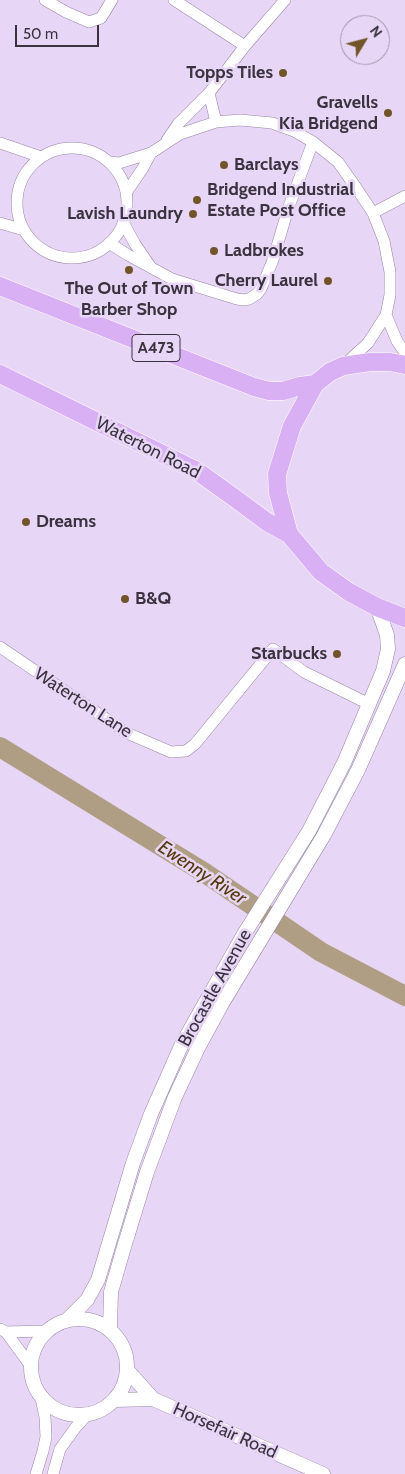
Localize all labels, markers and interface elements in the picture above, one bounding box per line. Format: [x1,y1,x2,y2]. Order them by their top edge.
scale bar [18,15,101,47]
north arrow [340,15,390,65]
text: N [366,22,386,41]
text: 50 m [23,25,58,43]
place label: Topps Tiles [186,62,273,84]
marker: Topps Tiles [277,67,289,79]
place label: Gravells Kia Bridgend [279,92,378,134]
marker: Gravells Kia Bridgend [382,107,394,119]
place label: Barclays [234,154,299,176]
marker: Barclays [218,159,230,171]
place label: Bridgend Industrial Estate Post Office [207,179,354,222]
marker: Bridgend Industrial Estate Post Office [191,194,203,206]
place label: Lavish Laundry [67,203,183,225]
marker: Lavish Laundry [187,208,199,220]
place label: Ladbrokes [224,240,304,262]
marker: Ladbrokes [208,245,220,257]
marker: The Out of Town Barber Shop [123,264,135,276]
place label: Cherry Laurel [215,270,318,292]
marker: Cherry Laurel [322,275,334,287]
place label: The Out of Town Barber Shop [64,278,194,320]
road number: A473 [132,334,180,362]
street label: Waterton Road [92,412,204,484]
place label: Dreams [36,511,96,533]
marker: Dreams [20,516,32,528]
place label: B&Q [135,588,171,610]
marker: B&Q [119,593,131,605]
place label: Starbucks [251,643,327,665]
marker: Starbucks [331,648,343,660]
street label: Waterton Lane [30,663,136,743]
water label: Ewenny River [154,836,250,910]
street label: Brocastle Avenue [174,926,256,1050]
street label: Horsefair Road [170,1398,280,1464]

